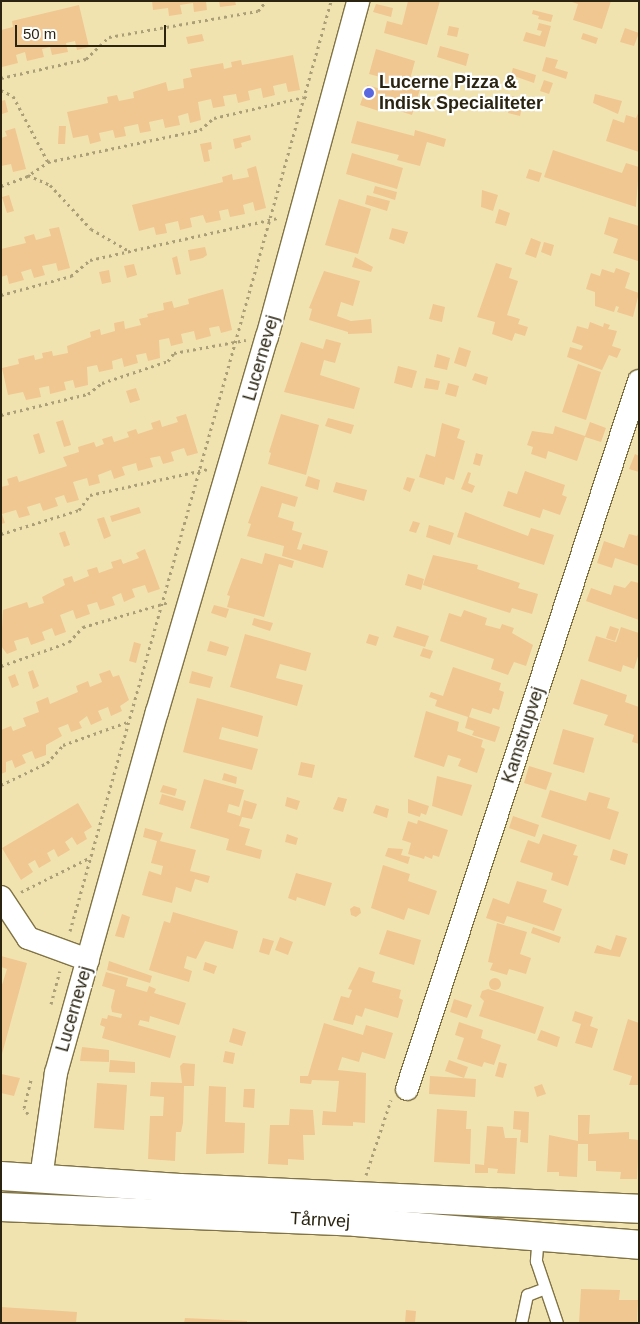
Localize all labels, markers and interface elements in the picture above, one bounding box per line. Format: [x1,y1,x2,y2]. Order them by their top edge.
scale bar [18,15,169,47]
text: 50 m [23,25,56,42]
place label: Lucerne Pizza & Indisk Specialiteter [379,72,543,115]
marker: Lucerne Pizza & Indisk Specialiteter [363,87,375,99]
street label: Lucernevej [238,313,284,403]
street label: Kamstrupvej [497,684,549,786]
street label: Lucernevej [51,964,97,1054]
street label: Tårnvej [289,1208,351,1232]

